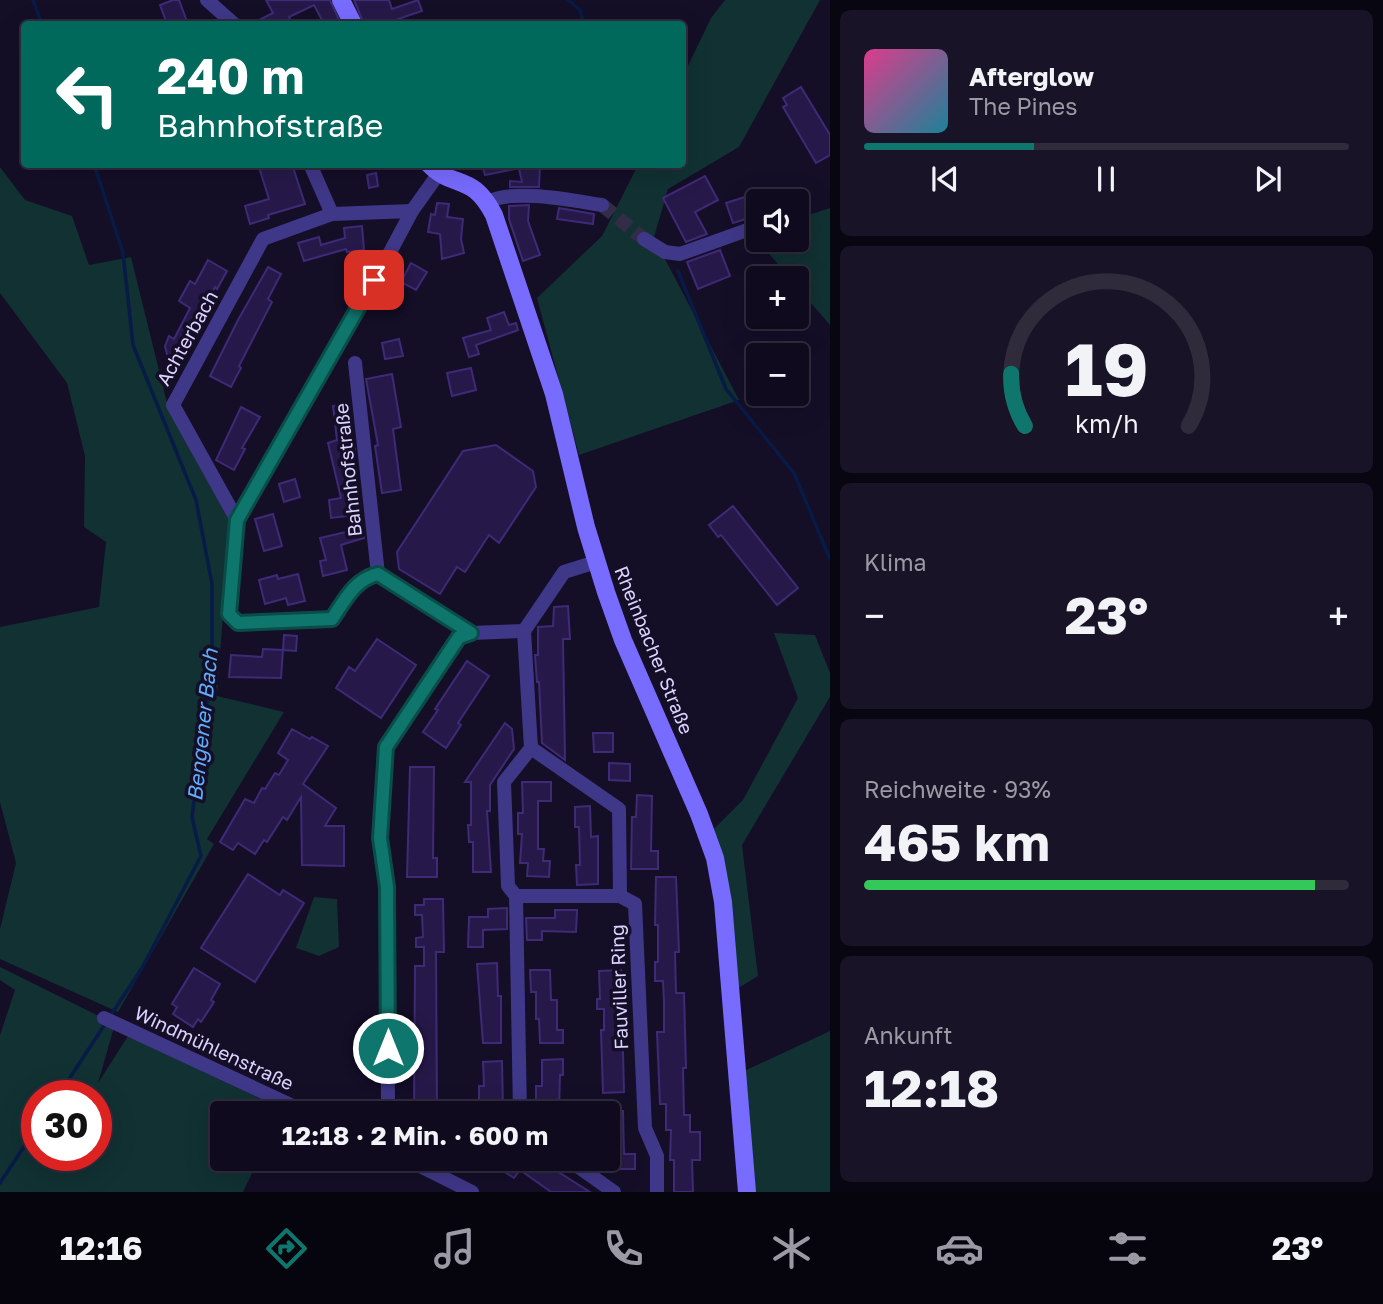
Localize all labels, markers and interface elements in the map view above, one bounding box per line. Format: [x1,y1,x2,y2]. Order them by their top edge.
text: 240 m [157,46,305,105]
icon: left [42,49,133,140]
text: Afterglow [969,61,1094,92]
text: The Pines [969,92,1077,120]
text: Bahnhofstraße [157,106,383,144]
icon: previous [926,160,964,198]
icon: pause [1087,160,1125,198]
icon: next [1249,160,1287,198]
map controls [746,189,809,406]
button: sound [746,189,809,252]
pin [344,250,404,310]
icon: arrive [355,261,393,299]
button: + [746,266,809,329]
street label: Achterbach [151,286,222,389]
text: 19 [1065,325,1148,412]
button: − [746,343,809,406]
street label: Bahnhofstraße [329,402,366,538]
text: km/h [1075,407,1138,438]
text: Klima [864,548,927,576]
street label: Rheinbacher Straße [610,562,699,737]
text: 23° [1065,583,1148,645]
text: − [864,593,885,638]
text: + [1328,593,1349,638]
water label: Bengener Bach [181,646,223,802]
text: Reichweite · 93% [864,775,1051,803]
text: 465 km [864,810,1050,872]
street label: Fauviller Ring [605,924,632,1050]
street label: Windmühlenstraße [131,1001,297,1095]
position arrow [351,1011,425,1085]
text: Ankunft [864,1021,952,1049]
text: 12:18 [864,1056,999,1118]
speed limit sign: 30 [21,1080,112,1171]
text: 12:18 · 2 Min. · 600 m [282,1120,548,1151]
icon: directions [262,1224,311,1273]
icon: music [430,1224,479,1273]
icon: phone [599,1224,648,1273]
icon: climate [767,1224,816,1273]
icon: car [935,1224,984,1273]
icon: filters [1103,1224,1152,1273]
text: 12:16 [60,1229,143,1267]
text: 23° [1272,1229,1323,1267]

